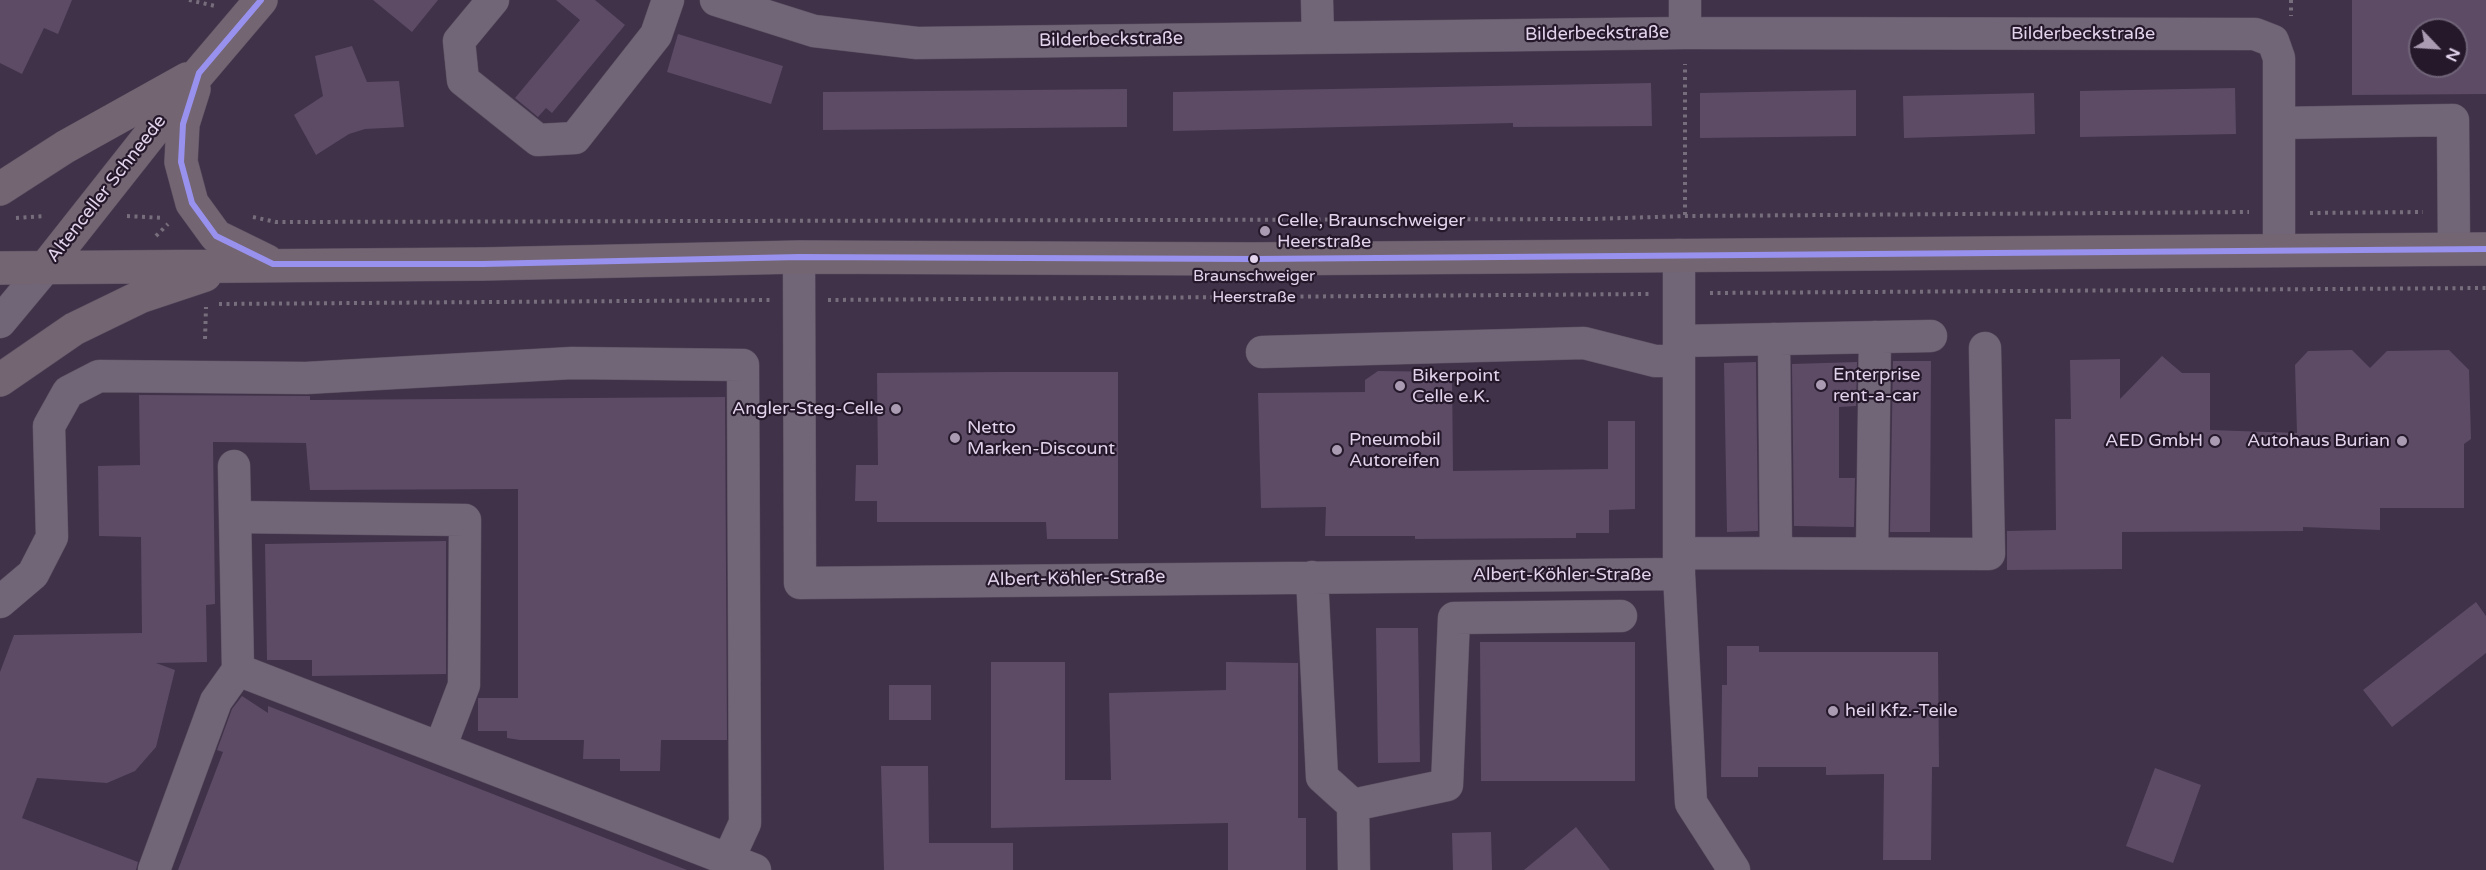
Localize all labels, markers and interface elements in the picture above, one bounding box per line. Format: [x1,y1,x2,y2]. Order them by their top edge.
north arrow [2408,18,2468,78]
street label: Bilderbeckstraße [1525,22,1669,46]
street label: Bilderbeckstraße [2011,23,2155,45]
street label: Bilderbeckstraße [1039,28,1183,52]
text: N [2441,45,2464,65]
street label: Altenceller Schneede [43,111,171,267]
place label: Celle, Braunschweiger Heerstraße [1277,210,1465,252]
marker: Celle, Braunschweiger Heerstraße [1258,224,1272,238]
marker: Braunschweiger Heerstraße [1248,253,1260,265]
place label: Braunschweiger Heerstraße [1193,267,1315,305]
place label: Enterprise rent-a-car [1833,364,1920,406]
place label: Bikerpoint Celle e.K. [1412,365,1500,407]
marker: Enterprise rent-a-car [1814,378,1828,392]
marker: Bikerpoint Celle e.K. [1393,379,1407,393]
place label: Angler-Steg-Celle [732,398,884,420]
marker: Angler-Steg-Celle [889,402,903,416]
place label: Netto Marken-Discount [967,417,1115,460]
place label: Pneumobil Autoreifen [1349,429,1441,472]
place label: AED GmbH [2105,430,2203,452]
place label: Autohaus Burian [2247,430,2390,452]
marker: Netto Marken-Discount [948,431,962,445]
marker: AED GmbH [2208,434,2222,448]
marker: Autohaus Burian [2395,434,2409,448]
marker: Pneumobil Autoreifen [1330,443,1344,457]
street label: Albert-Köhler-Straße [1473,564,1651,586]
street label: Albert-Köhler-Straße [986,567,1166,591]
place label: heil Kfz.-Teile [1845,700,1958,722]
marker: heil Kfz.-Teile [1826,704,1840,718]

